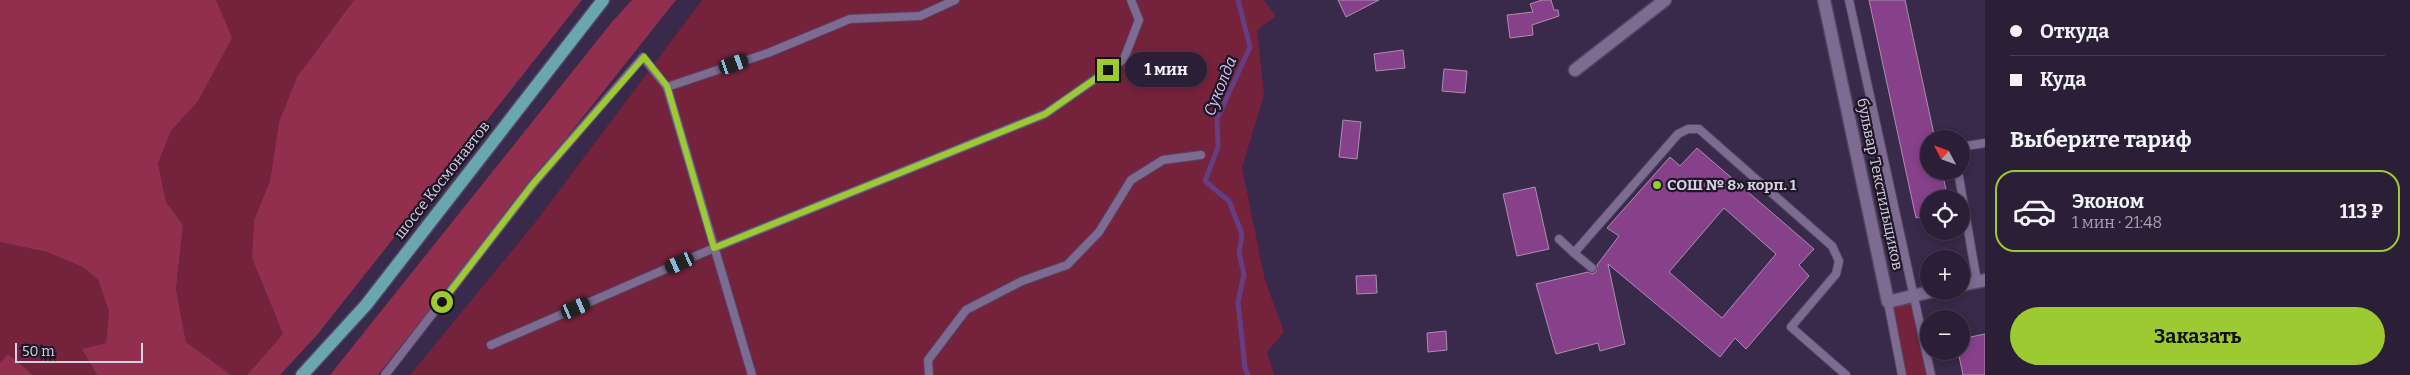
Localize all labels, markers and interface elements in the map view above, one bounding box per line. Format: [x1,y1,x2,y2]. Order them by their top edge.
text: Откуда [2040,20,2109,43]
car [717,52,750,76]
callout: 1 мин [1126,52,1208,88]
water label: Суколда [1200,54,1240,118]
route end [1097,59,1119,81]
text: 1 мин [1144,60,1188,79]
text: Куда [2040,68,2086,91]
street label: бульвар Текстильщиков [1853,96,1907,272]
street label: шоссе Космонавтов [390,118,494,242]
text: Выберите тариф [2010,126,2191,153]
north arrow [1920,130,1970,180]
map controls [1920,130,1970,360]
place label: СОШ № 8» корп. 1 [1667,176,1797,194]
marker: СОШ № 8» корп. 1 [1651,179,1663,191]
icon: car [2012,189,2057,234]
button: locate [1920,190,1970,240]
text: Эконом [2072,190,2144,213]
text: 113 ₽ [2340,200,2383,223]
text: 1 мин · 21:48 [2072,213,2162,232]
car [663,250,696,276]
button: + [1920,250,1970,300]
route start [431,291,453,313]
car [559,295,592,321]
button: Заказать [2010,307,2385,365]
button: − [1920,310,1970,360]
scale bar [15,340,142,363]
text: 50 m [22,343,55,360]

